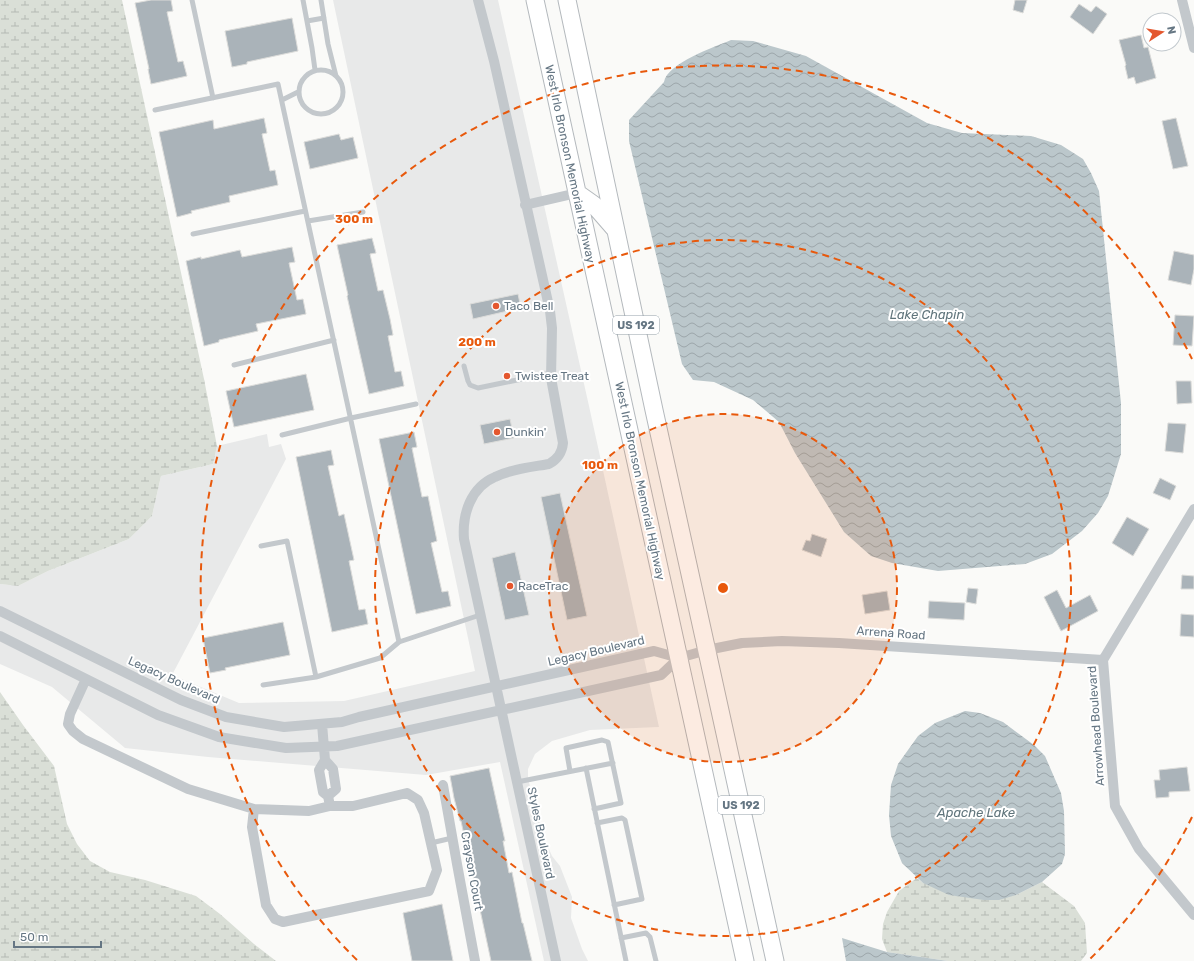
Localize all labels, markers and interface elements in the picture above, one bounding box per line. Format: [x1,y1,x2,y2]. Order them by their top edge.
north arrow [1142,12,1182,52]
text: N [1164,25,1178,35]
street label: West Irlo Bronson Memorial Highway [542,64,598,265]
text: 300 m [335,212,373,226]
place label: Taco Bell [504,299,554,313]
marker: Taco Bell [491,301,501,311]
water label: Lake Chapin [890,307,964,322]
road number: US 192 [613,316,659,334]
text: 200 m [458,335,496,349]
place label: Twistee Treat [515,369,589,383]
marker: Twistee Treat [502,371,512,381]
street label: West Irlo Bronson Memorial Highway [612,381,668,582]
place label: Dunkin' [505,425,546,439]
marker: Dunkin' [492,427,502,437]
text: 100 m [582,458,618,472]
place label: RaceTrac [518,579,569,593]
marker: RaceTrac [505,581,515,591]
centre of rings [716,581,730,595]
street label: Arrena Road [856,624,926,642]
street label: Legacy Boulevard [546,633,646,669]
street label: Legacy Boulevard [126,653,222,707]
street label: Arrowhead Boulevard [1085,666,1107,786]
street label: Styles Boulevard [524,786,558,880]
road number: US 192 [718,796,764,814]
water label: Apache Lake [936,805,1015,820]
street label: Crayson Court [458,830,486,912]
scale bar [14,923,101,949]
text: 50 m [20,930,48,944]

